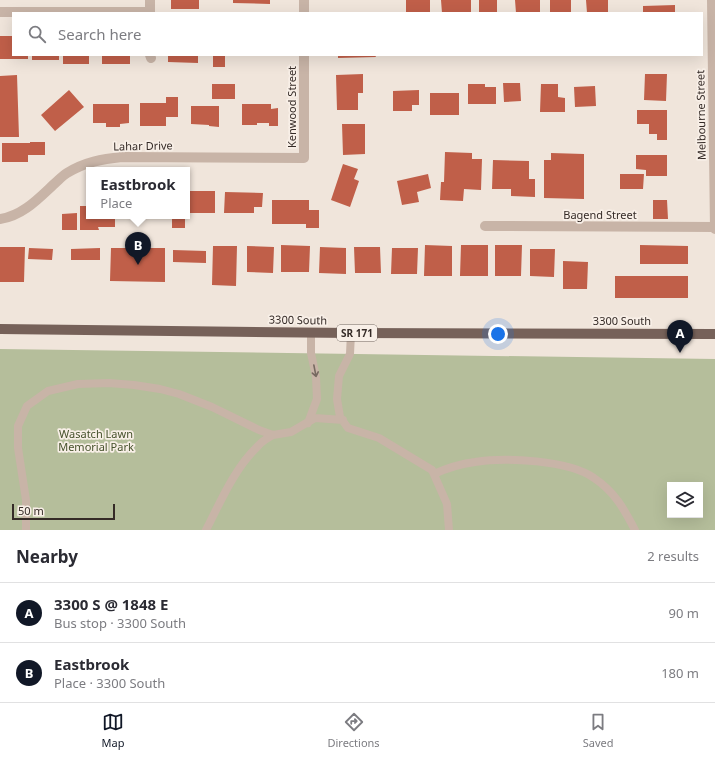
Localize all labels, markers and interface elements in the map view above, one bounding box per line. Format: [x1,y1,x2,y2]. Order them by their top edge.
search box [12,12,703,56]
icon: search [26,23,48,45]
text: Search here [58,24,141,44]
street label: Kenwood Street [284,66,299,148]
street label: Melbourne Street [692,70,709,160]
street label: Lahar Drive [113,137,173,154]
popup [86,167,190,219]
text: Eastbrook [100,174,176,194]
text: Place [100,194,132,212]
street label: Bagend Street [563,207,637,222]
pin: B [125,232,151,265]
street label: 3300 South [269,311,327,328]
street label: 3300 South [593,313,651,328]
pin: A [667,320,693,353]
your location [488,324,508,344]
road number: SR 171 [337,325,377,341]
one-way arrow [311,364,319,377]
park label: Wasatch Lawn Memorial Park [58,426,134,454]
map controls [667,482,703,518]
button: layers [667,482,703,518]
scale bar [12,502,115,521]
text: 50 m [18,503,44,518]
text: Nearby [16,545,78,568]
text: 2 results [647,547,699,565]
text: 3300 S @ 1848 E [54,594,168,614]
text: A [25,604,34,622]
text: 90 m [669,604,699,622]
text: Bus stop · 3300 South [54,614,186,632]
text: Eastbrook [54,654,129,674]
text: B [25,664,33,682]
text: 180 m [661,664,699,682]
text: Place · 3300 South [54,674,165,692]
tab: Map [102,711,124,750]
tab: Directions [327,711,380,750]
tab: Saved [583,711,613,750]

